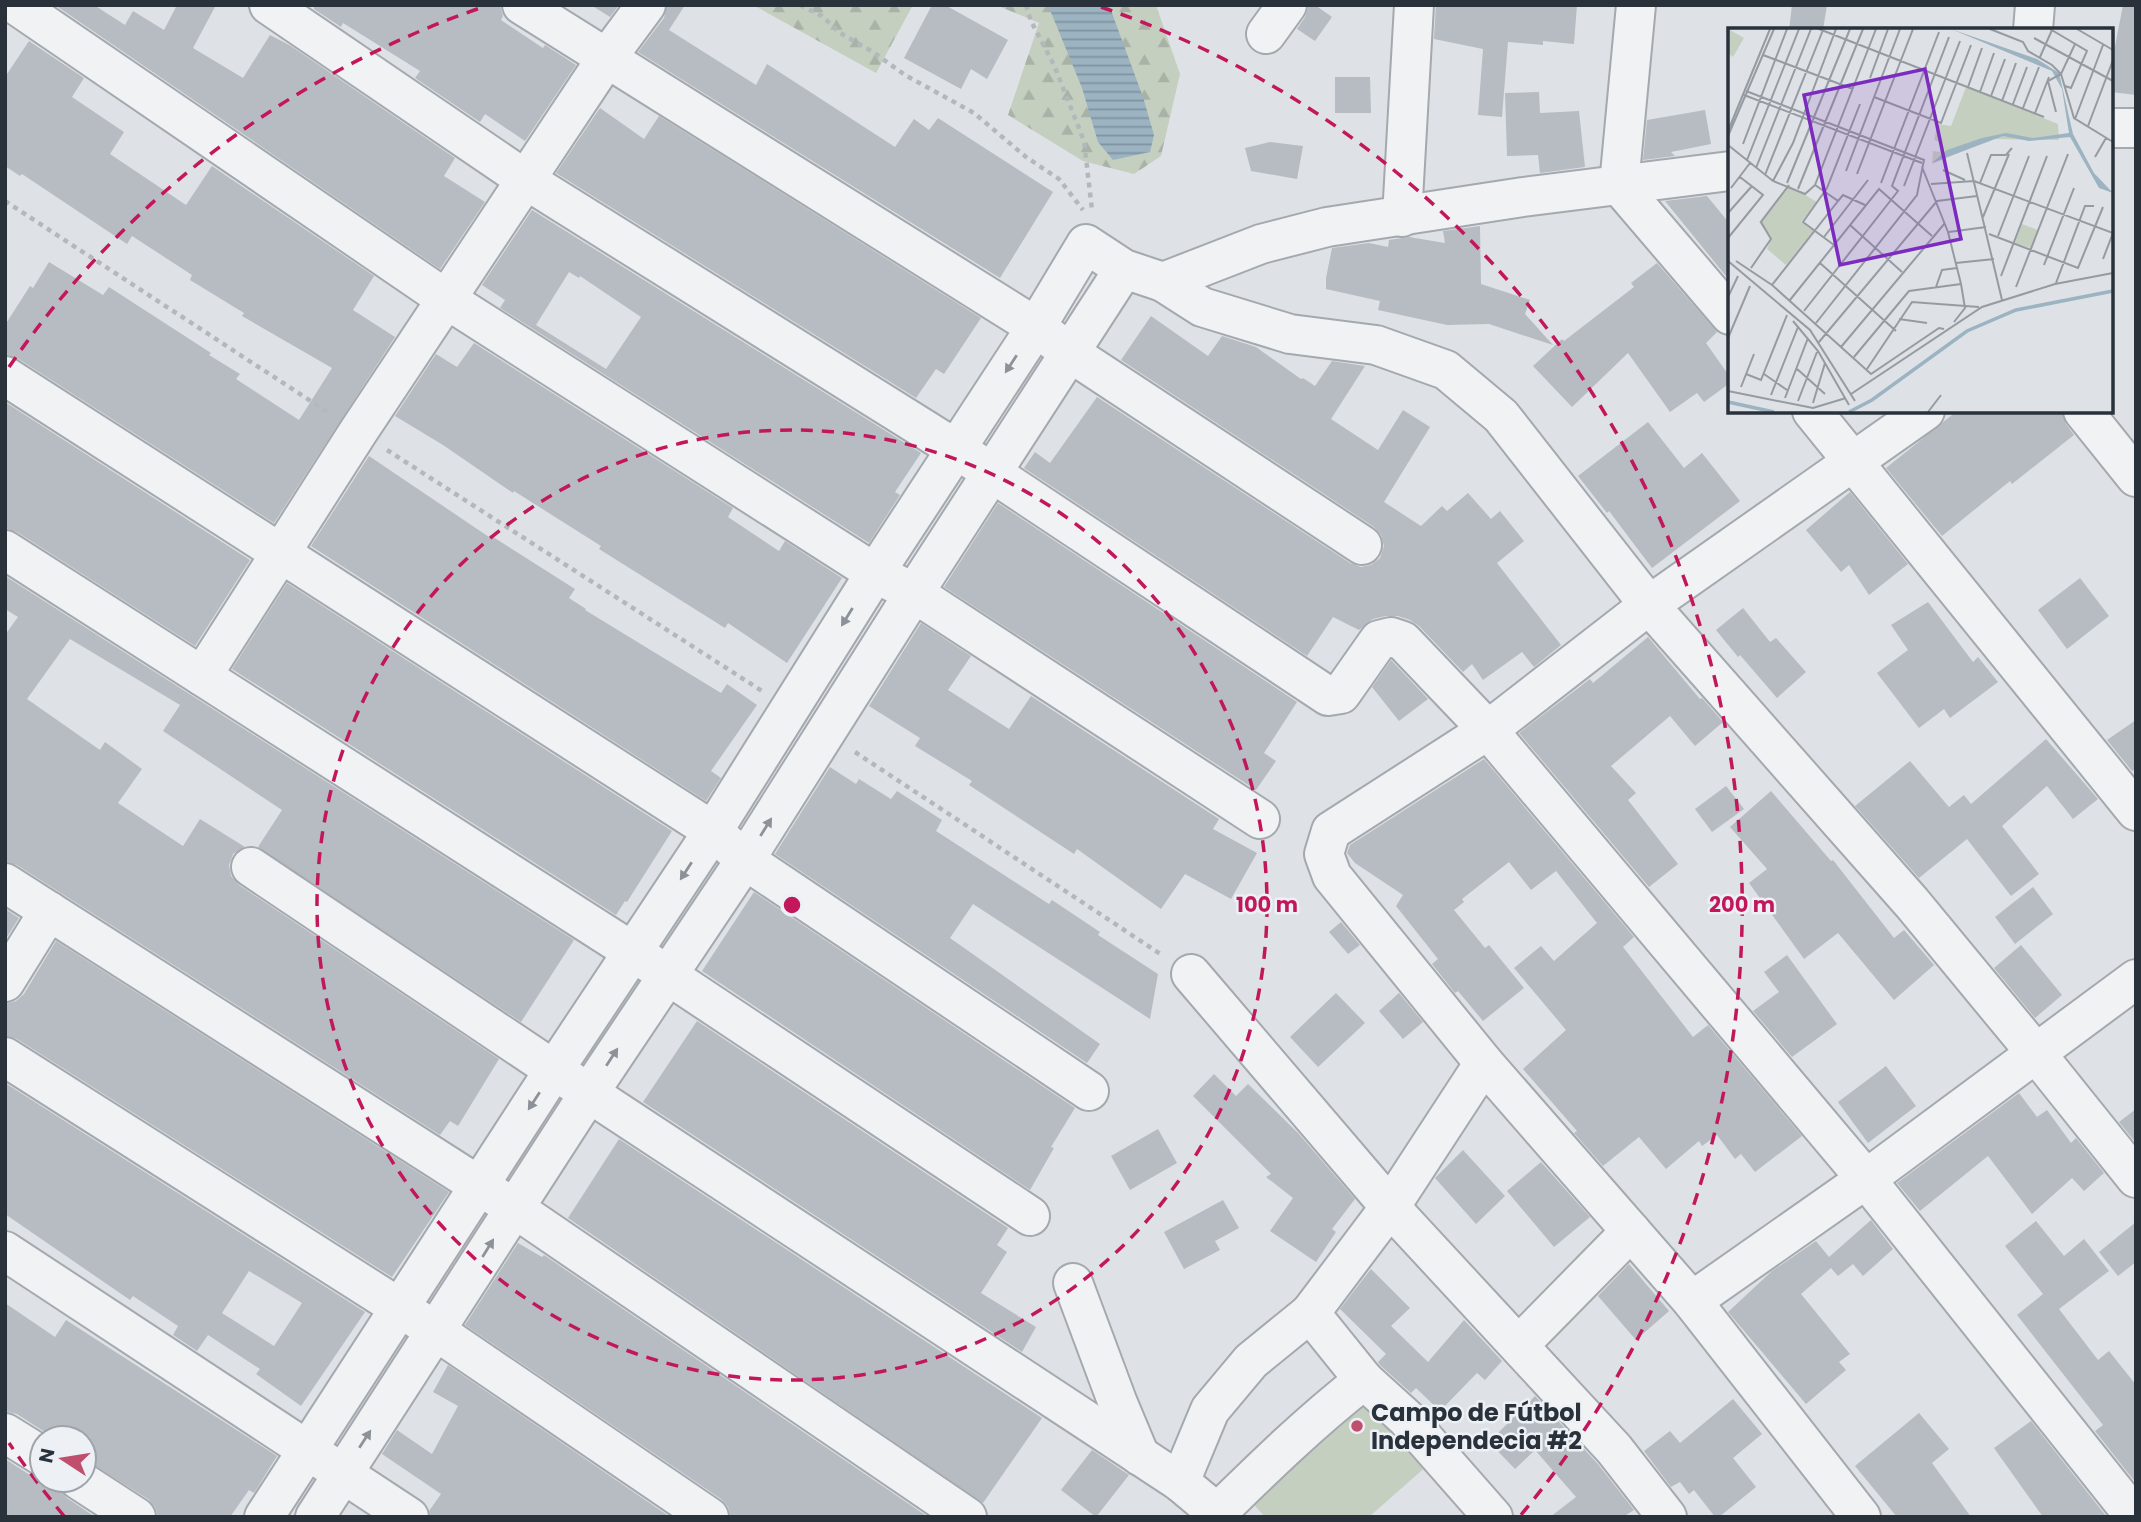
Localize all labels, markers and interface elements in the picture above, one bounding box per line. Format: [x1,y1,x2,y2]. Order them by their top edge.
inset map [1728,28,2113,413]
one-way arrow [1005,355,1018,374]
one-way arrow [841,607,854,626]
one-way arrow [759,817,772,836]
one-way arrow [680,861,693,881]
text: 100 m [1236,890,1298,919]
text: 200 m [1709,890,1775,919]
centre of rings [780,893,804,917]
one-way arrow [606,1047,619,1067]
one-way arrow [527,1092,540,1111]
one-way arrow [482,1238,495,1257]
place label: Campo de Fútbol Independecia #2 [1371,1396,1582,1457]
marker: Campo de Fútbol Independecia #2 [1349,1418,1365,1434]
north arrow [28,1424,98,1494]
one-way arrow [359,1429,372,1449]
text: N [32,1446,62,1465]

